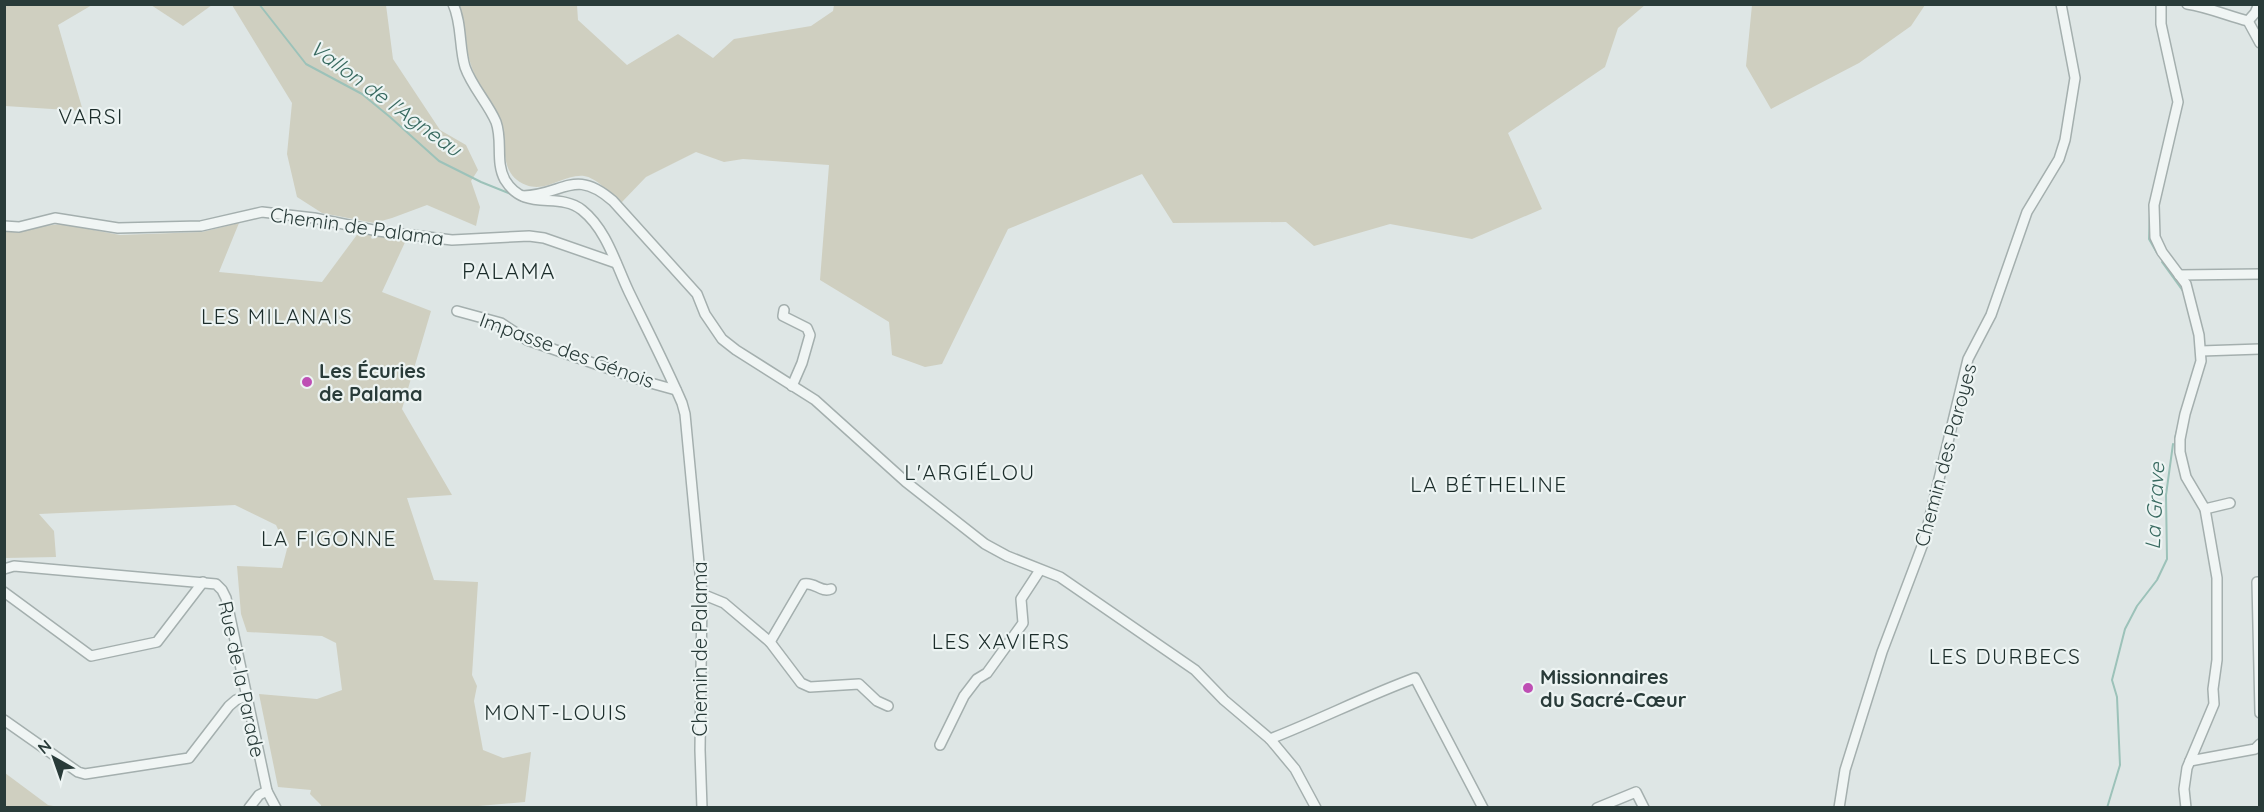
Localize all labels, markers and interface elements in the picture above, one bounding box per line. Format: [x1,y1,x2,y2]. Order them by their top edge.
water label: Vallon de l'Agneau [305,34,468,162]
district label: VARSI [58,103,124,129]
street label: Chemin de Palama [269,201,445,251]
district label: PALAMA [462,257,556,285]
district label: LES MILANAIS [201,303,353,329]
street label: Impasse des Génois [476,307,658,393]
place label: Les Écuries de Palama [319,358,426,406]
street label: Chemin des Paroyes [1908,361,1982,549]
marker: Les Écuries de Palama [300,375,314,389]
district label: L'ARGIÉLOU [904,459,1036,485]
water label: La Grave [2139,461,2169,550]
district label: LA BÉTHELINE [1410,471,1568,497]
district label: LA FIGONNE [261,525,397,551]
street label: Chemin de Palama [687,561,712,737]
street label: Rue de la Parade [213,598,271,760]
district label: LES XAVIERS [932,628,1070,654]
district label: LES DURBECS [1929,643,2081,669]
place label: Missionnaires du Sacré-Cœur [1540,664,1687,712]
marker: Missionnaires du Sacré-Cœur [1521,681,1535,695]
district label: MONT-LOUIS [484,699,628,725]
north arrow [24,728,84,788]
text: N [33,735,55,758]

